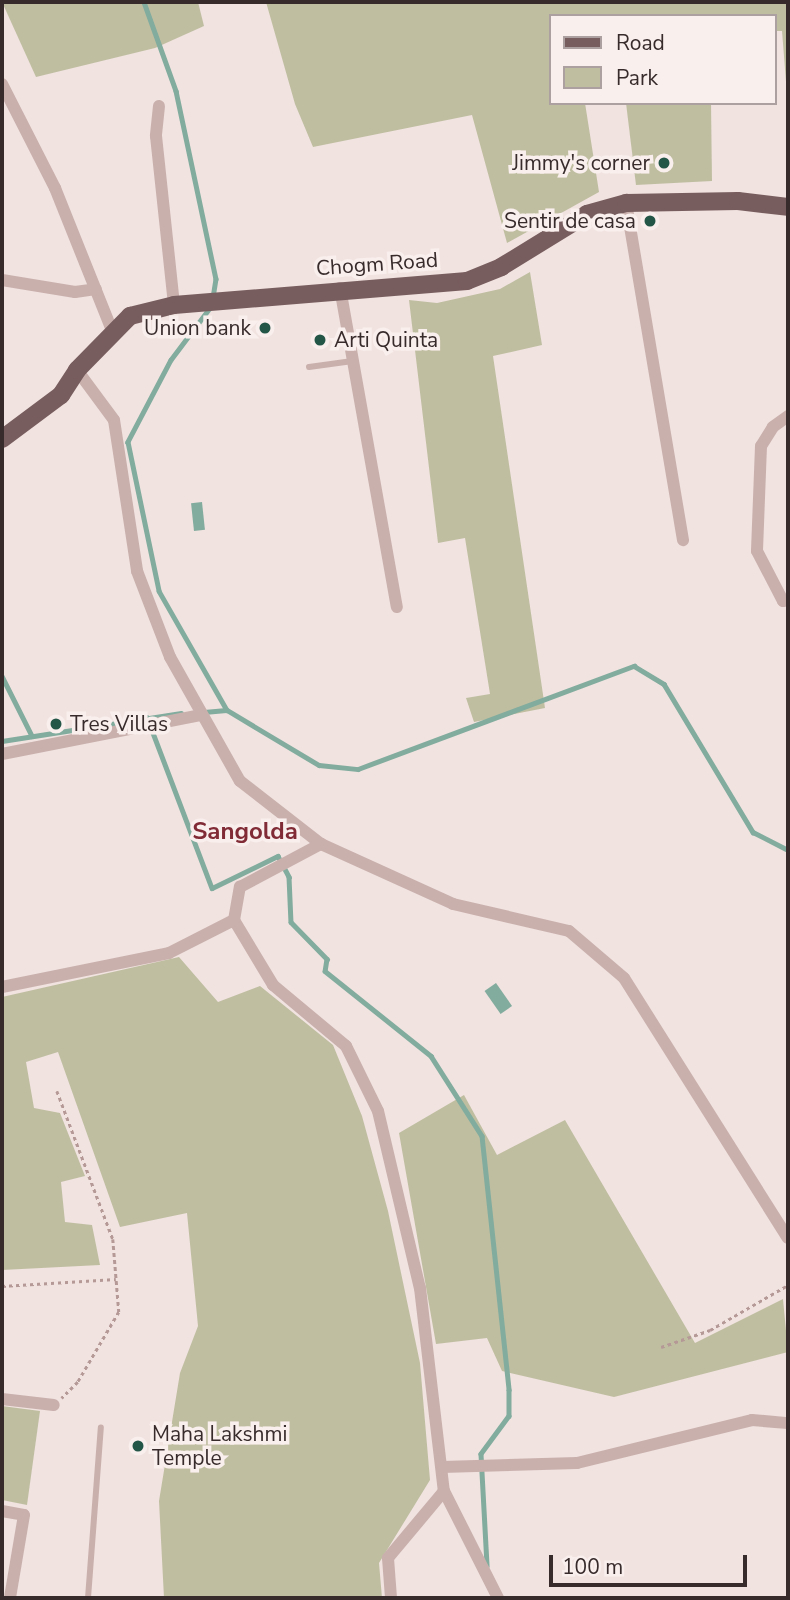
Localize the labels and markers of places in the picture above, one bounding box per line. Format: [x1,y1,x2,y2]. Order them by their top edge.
place label: Jimmy's corner [512,150,650,176]
marker: Jimmy's corner [656,155,672,171]
place label: Sentir de casa [504,208,636,234]
marker: Sentir de casa [642,213,658,229]
place label: Union bank [144,315,251,341]
marker: Union bank [257,320,273,336]
place label: Arti Quinta [334,327,438,353]
marker: Arti Quinta [312,332,328,348]
place label: Tres Villas [70,711,168,737]
marker: Tres Villas [48,716,64,732]
place label: Maha Lakshmi Temple [152,1421,287,1471]
marker: Maha Lakshmi Temple [130,1438,146,1454]

